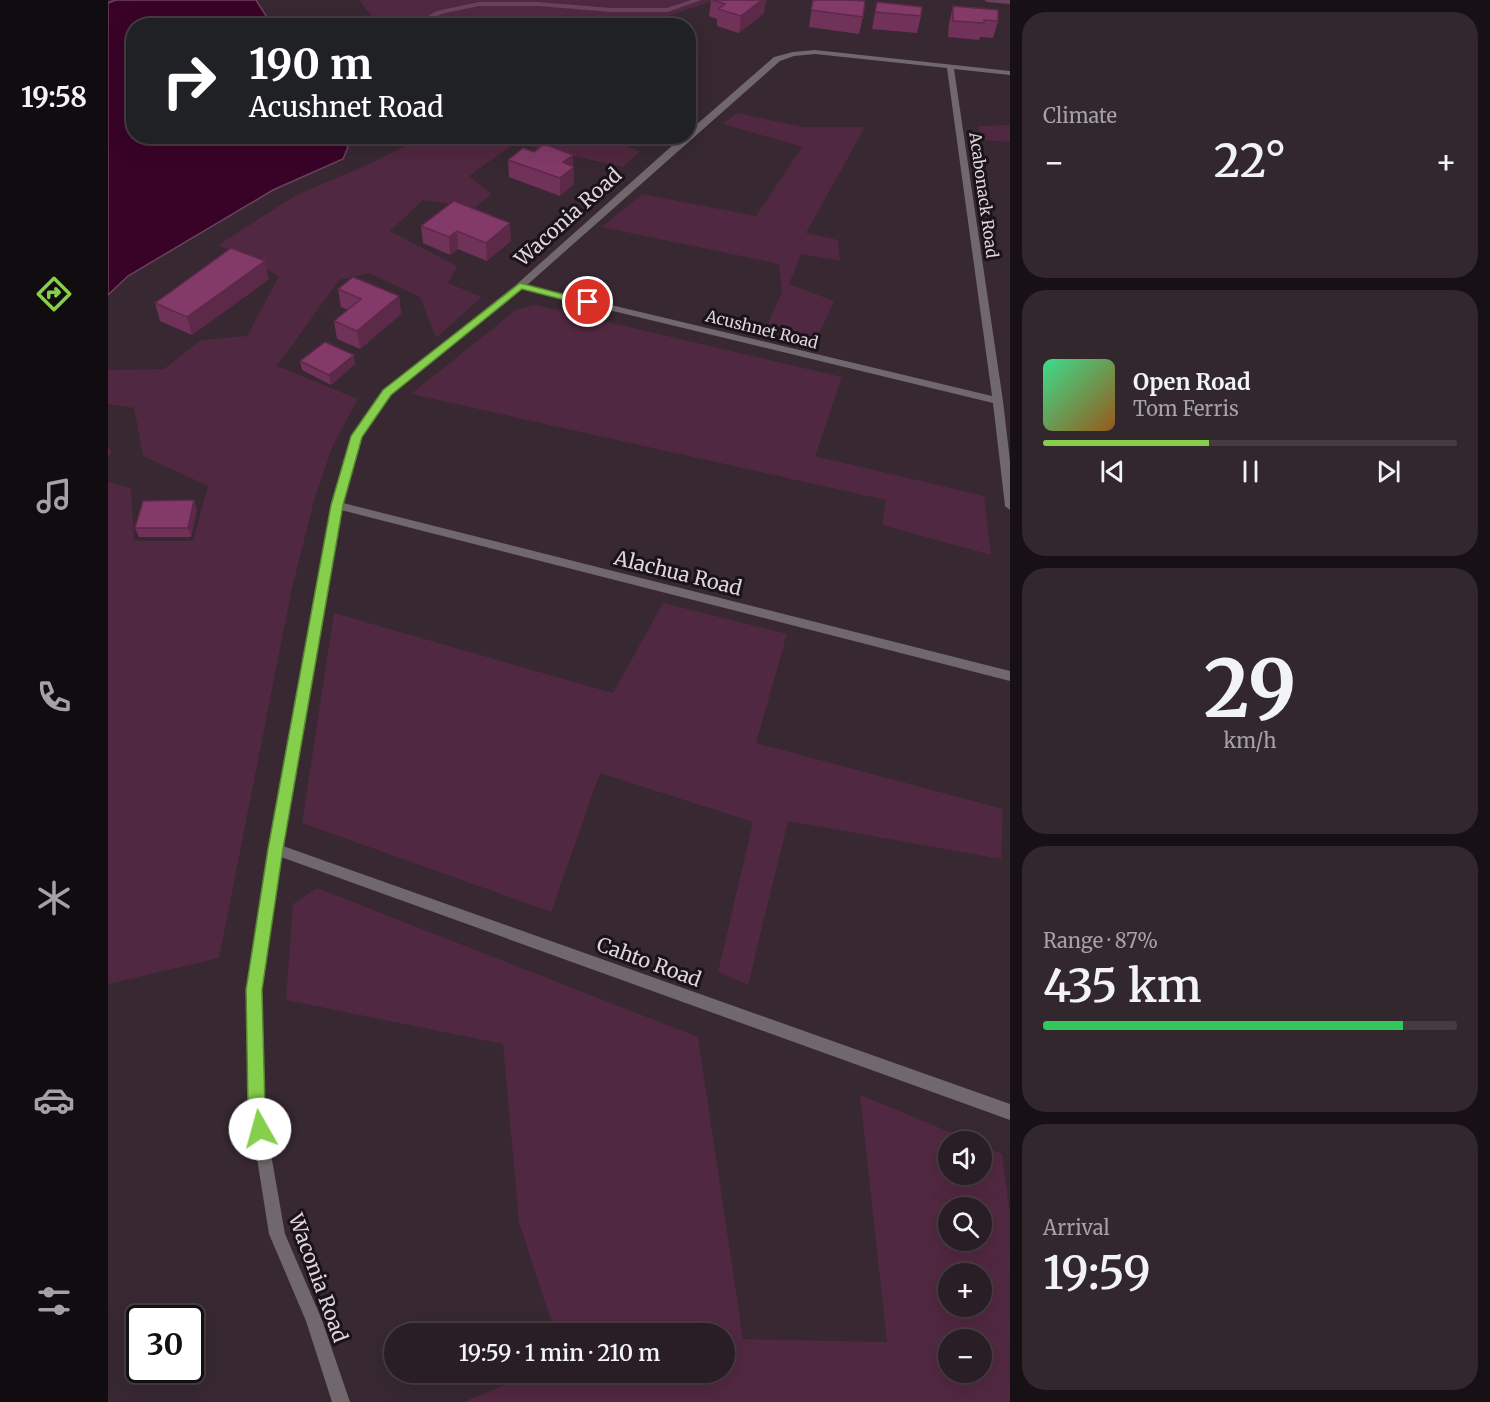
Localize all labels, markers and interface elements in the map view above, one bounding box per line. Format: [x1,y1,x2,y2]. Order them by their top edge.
text: 190 m [249,38,372,90]
icon: right [150,42,228,120]
text: 19:58 [21,80,87,114]
text: Acushnet Road [249,90,443,124]
text: Climate [1043,103,1117,128]
street label: Acabonack Road [965,130,1003,260]
text: 22° [1214,133,1286,189]
text: − [1043,142,1065,183]
text: + [1435,142,1457,183]
street label: Waconia Road [508,162,626,272]
icon: directions [33,273,75,315]
pin [562,276,613,327]
icon: arrive [571,285,604,318]
street label: Acushnet Road [703,305,821,353]
text: Open Road [1133,368,1251,396]
text: Tom Ferris [1133,396,1239,421]
icon: previous [1096,455,1129,488]
icon: pause [1234,455,1267,488]
icon: next [1372,455,1405,488]
icon: music [33,475,75,517]
street label: Alachua Road [611,544,744,600]
text: 29 [1204,640,1296,738]
icon: phone [33,676,75,718]
text: km/h [1224,728,1276,753]
icon: climate [33,877,75,919]
text: Range · 87% [1043,928,1158,953]
street label: Cahto Road [594,931,705,992]
text: 435 km [1043,958,1202,1014]
icon: car [33,1079,75,1121]
position arrow [228,1097,292,1161]
map controls [938,1131,992,1383]
button: sound [938,1131,992,1185]
button: search [938,1197,992,1251]
street label: Waconia Road [283,1209,353,1346]
text: Arrival [1043,1215,1110,1240]
text: 19:59 [1043,1245,1151,1301]
button: + [938,1263,992,1317]
icon: filters [33,1280,75,1322]
speed limit sign: 30 [126,1305,204,1383]
button: − [938,1329,992,1383]
text: 19:59 · 1 min · 210 m [459,1339,660,1367]

